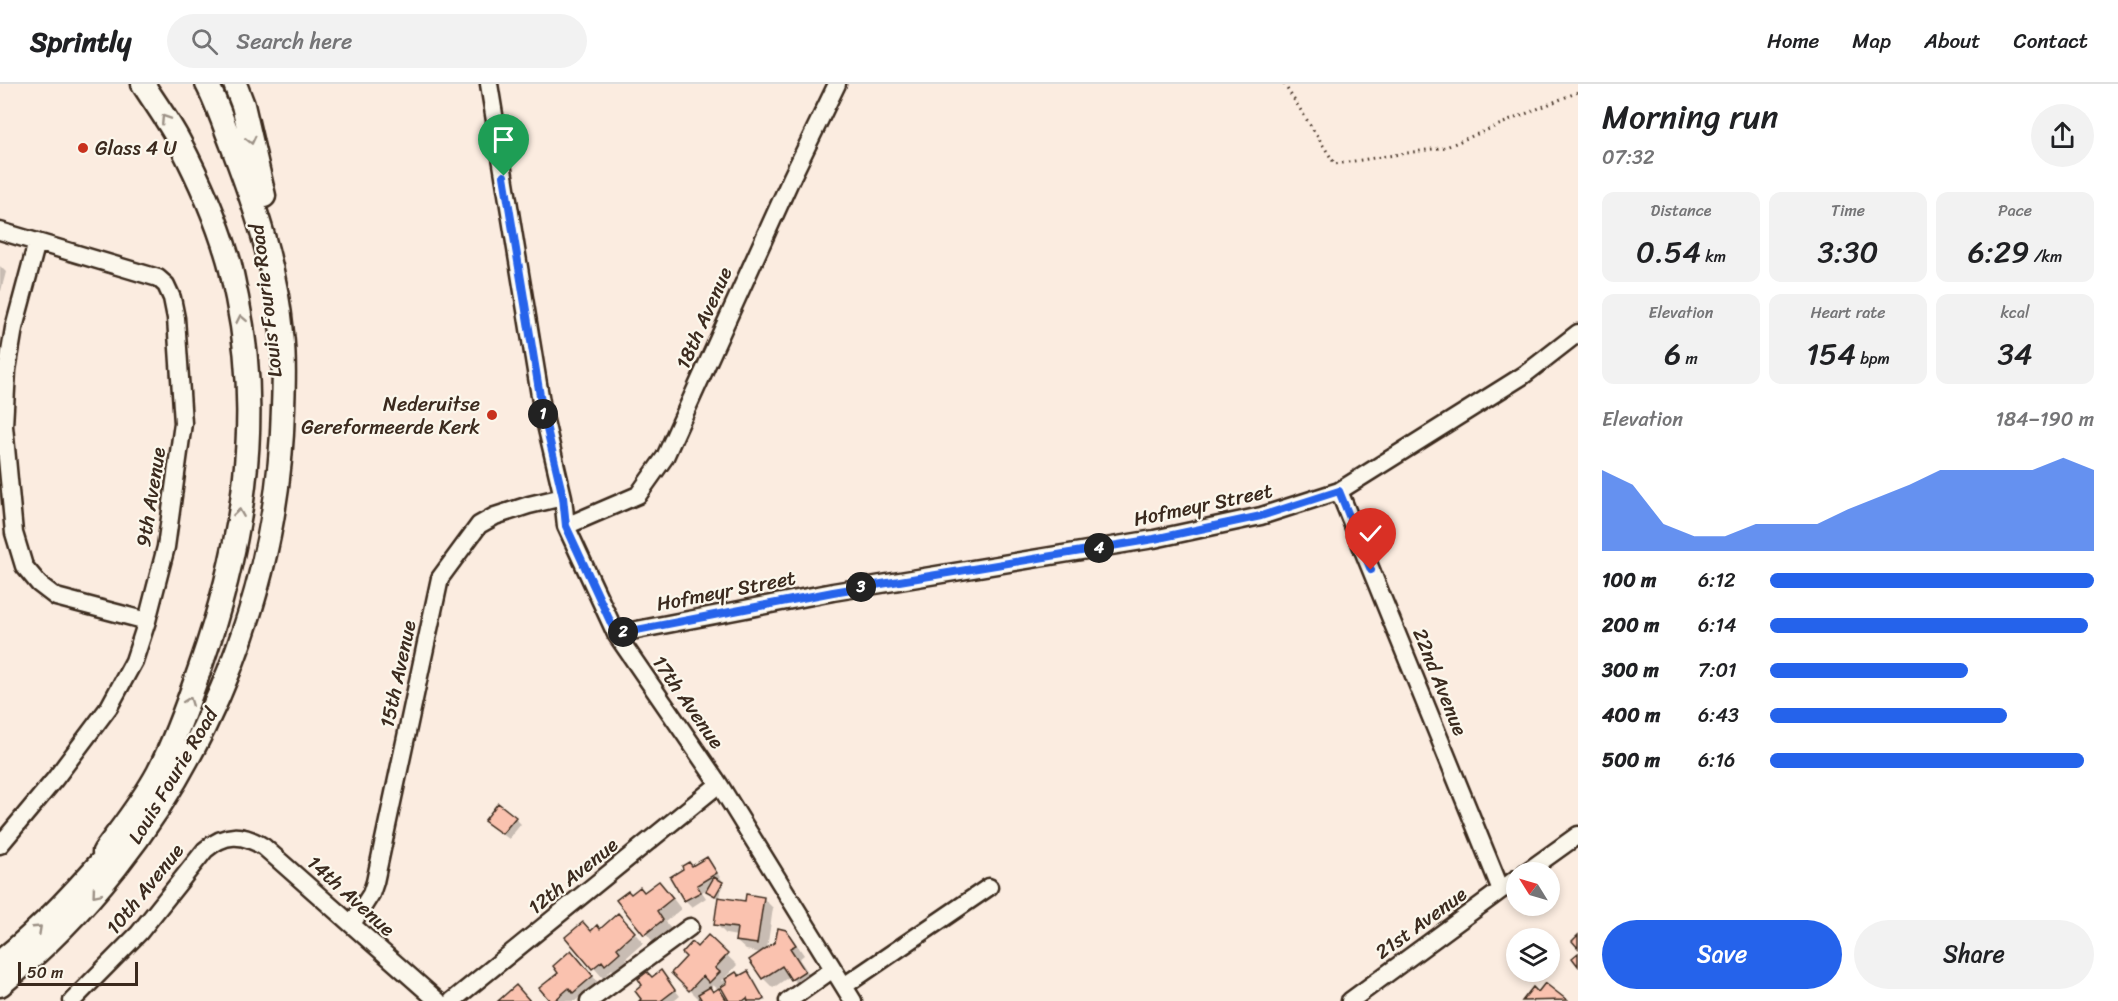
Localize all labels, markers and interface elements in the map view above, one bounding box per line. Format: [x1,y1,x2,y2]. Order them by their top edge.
search box [167,14,587,68]
text: Sprintly [30,17,131,66]
text: Search here [236,22,352,61]
text: Home [1767,22,1819,60]
text: Map [1852,22,1891,60]
text: About [1924,22,1981,60]
text: Contact [2014,22,2088,60]
icon: search [188,25,221,58]
text: Morning run [1602,88,1778,146]
button: share [2031,104,2094,167]
one-way arrow [161,114,172,125]
pin [478,114,529,176]
icon: arrive [487,123,520,156]
place label: Glass 4 U [95,131,177,166]
one-way arrow [243,135,256,145]
text: 07:32 [1602,140,1655,175]
marker: Glass 4 U [76,141,90,155]
text: Distance [1651,196,1711,225]
text: Time [1831,196,1865,225]
text: Pace [1998,196,2032,225]
street label: Louis Fourie Road [239,221,293,380]
text: 0.54 [1636,225,1701,279]
text: 3:30 [1818,225,1878,279]
text: 6:29 [1968,225,2029,279]
text: km [1701,242,1726,271]
text: /km [2029,242,2062,271]
street label: 18th Avenue [666,261,742,375]
text: Elevation [1649,298,1713,327]
text: Heart rate [1810,298,1886,327]
text: kcal [2000,298,2030,327]
one-way arrow [235,314,248,324]
text: 6 [1664,327,1681,381]
text: 154 [1806,327,1856,381]
text: 34 [1997,327,2033,381]
text: m [1681,344,1698,373]
text: bpm [1856,344,1890,373]
place label: Nederuitse Gereformeerde Kerk [301,387,480,445]
pin: 1 [528,399,558,429]
text: 1 [540,399,546,428]
text: Elevation [1602,402,1683,437]
text: 184–190 m [1995,402,2094,437]
marker: Nederuitse Gereformeerde Kerk [485,408,499,422]
street label: 9th Avenue [126,444,176,549]
street label: Hofmeyr Street [1130,473,1276,537]
one-way arrow [233,508,245,517]
pin [1345,508,1396,570]
icon: check [1354,517,1387,550]
pin: 4 [1084,533,1114,563]
text: 4 [1094,533,1104,562]
street label: Hofmeyr Street [653,560,799,622]
text: 100 m [1602,563,1656,598]
text: 6:12 [1698,563,1736,598]
pin: 3 [846,572,876,602]
text: 3 [857,572,865,601]
text: 200 m [1602,608,1659,643]
text: 6:14 [1698,608,1736,643]
street label: 15th Avenue [370,617,427,731]
pin: 2 [608,617,638,647]
text: 2 [618,617,628,646]
street label: 22nd Avenue [1403,623,1478,741]
street label: 17th Avenue [643,648,734,757]
text: 300 m [1602,653,1659,688]
text: 7:01 [1698,653,1737,688]
one-way arrow [181,696,194,706]
text: 400 m [1602,698,1660,733]
text: 6:43 [1698,698,1739,733]
street label: Louis Fourie Road [118,700,228,851]
text: 500 m [1602,743,1660,778]
text: 6:16 [1698,743,1735,778]
street label: 12th Avenue [520,828,626,924]
street label: 10th Avenue [97,835,193,943]
street label: 14th Avenue [299,846,404,946]
north arrow [1506,862,1560,916]
map controls [1506,862,1560,982]
street label: 21st Avenue [1367,877,1475,969]
one-way arrow [92,886,103,897]
button: Save [1602,920,1842,989]
button: Share [1854,920,2094,989]
one-way arrow [31,925,41,936]
button: layers [1506,928,1560,982]
text: 50 m [27,958,63,987]
scale bar [18,959,138,986]

